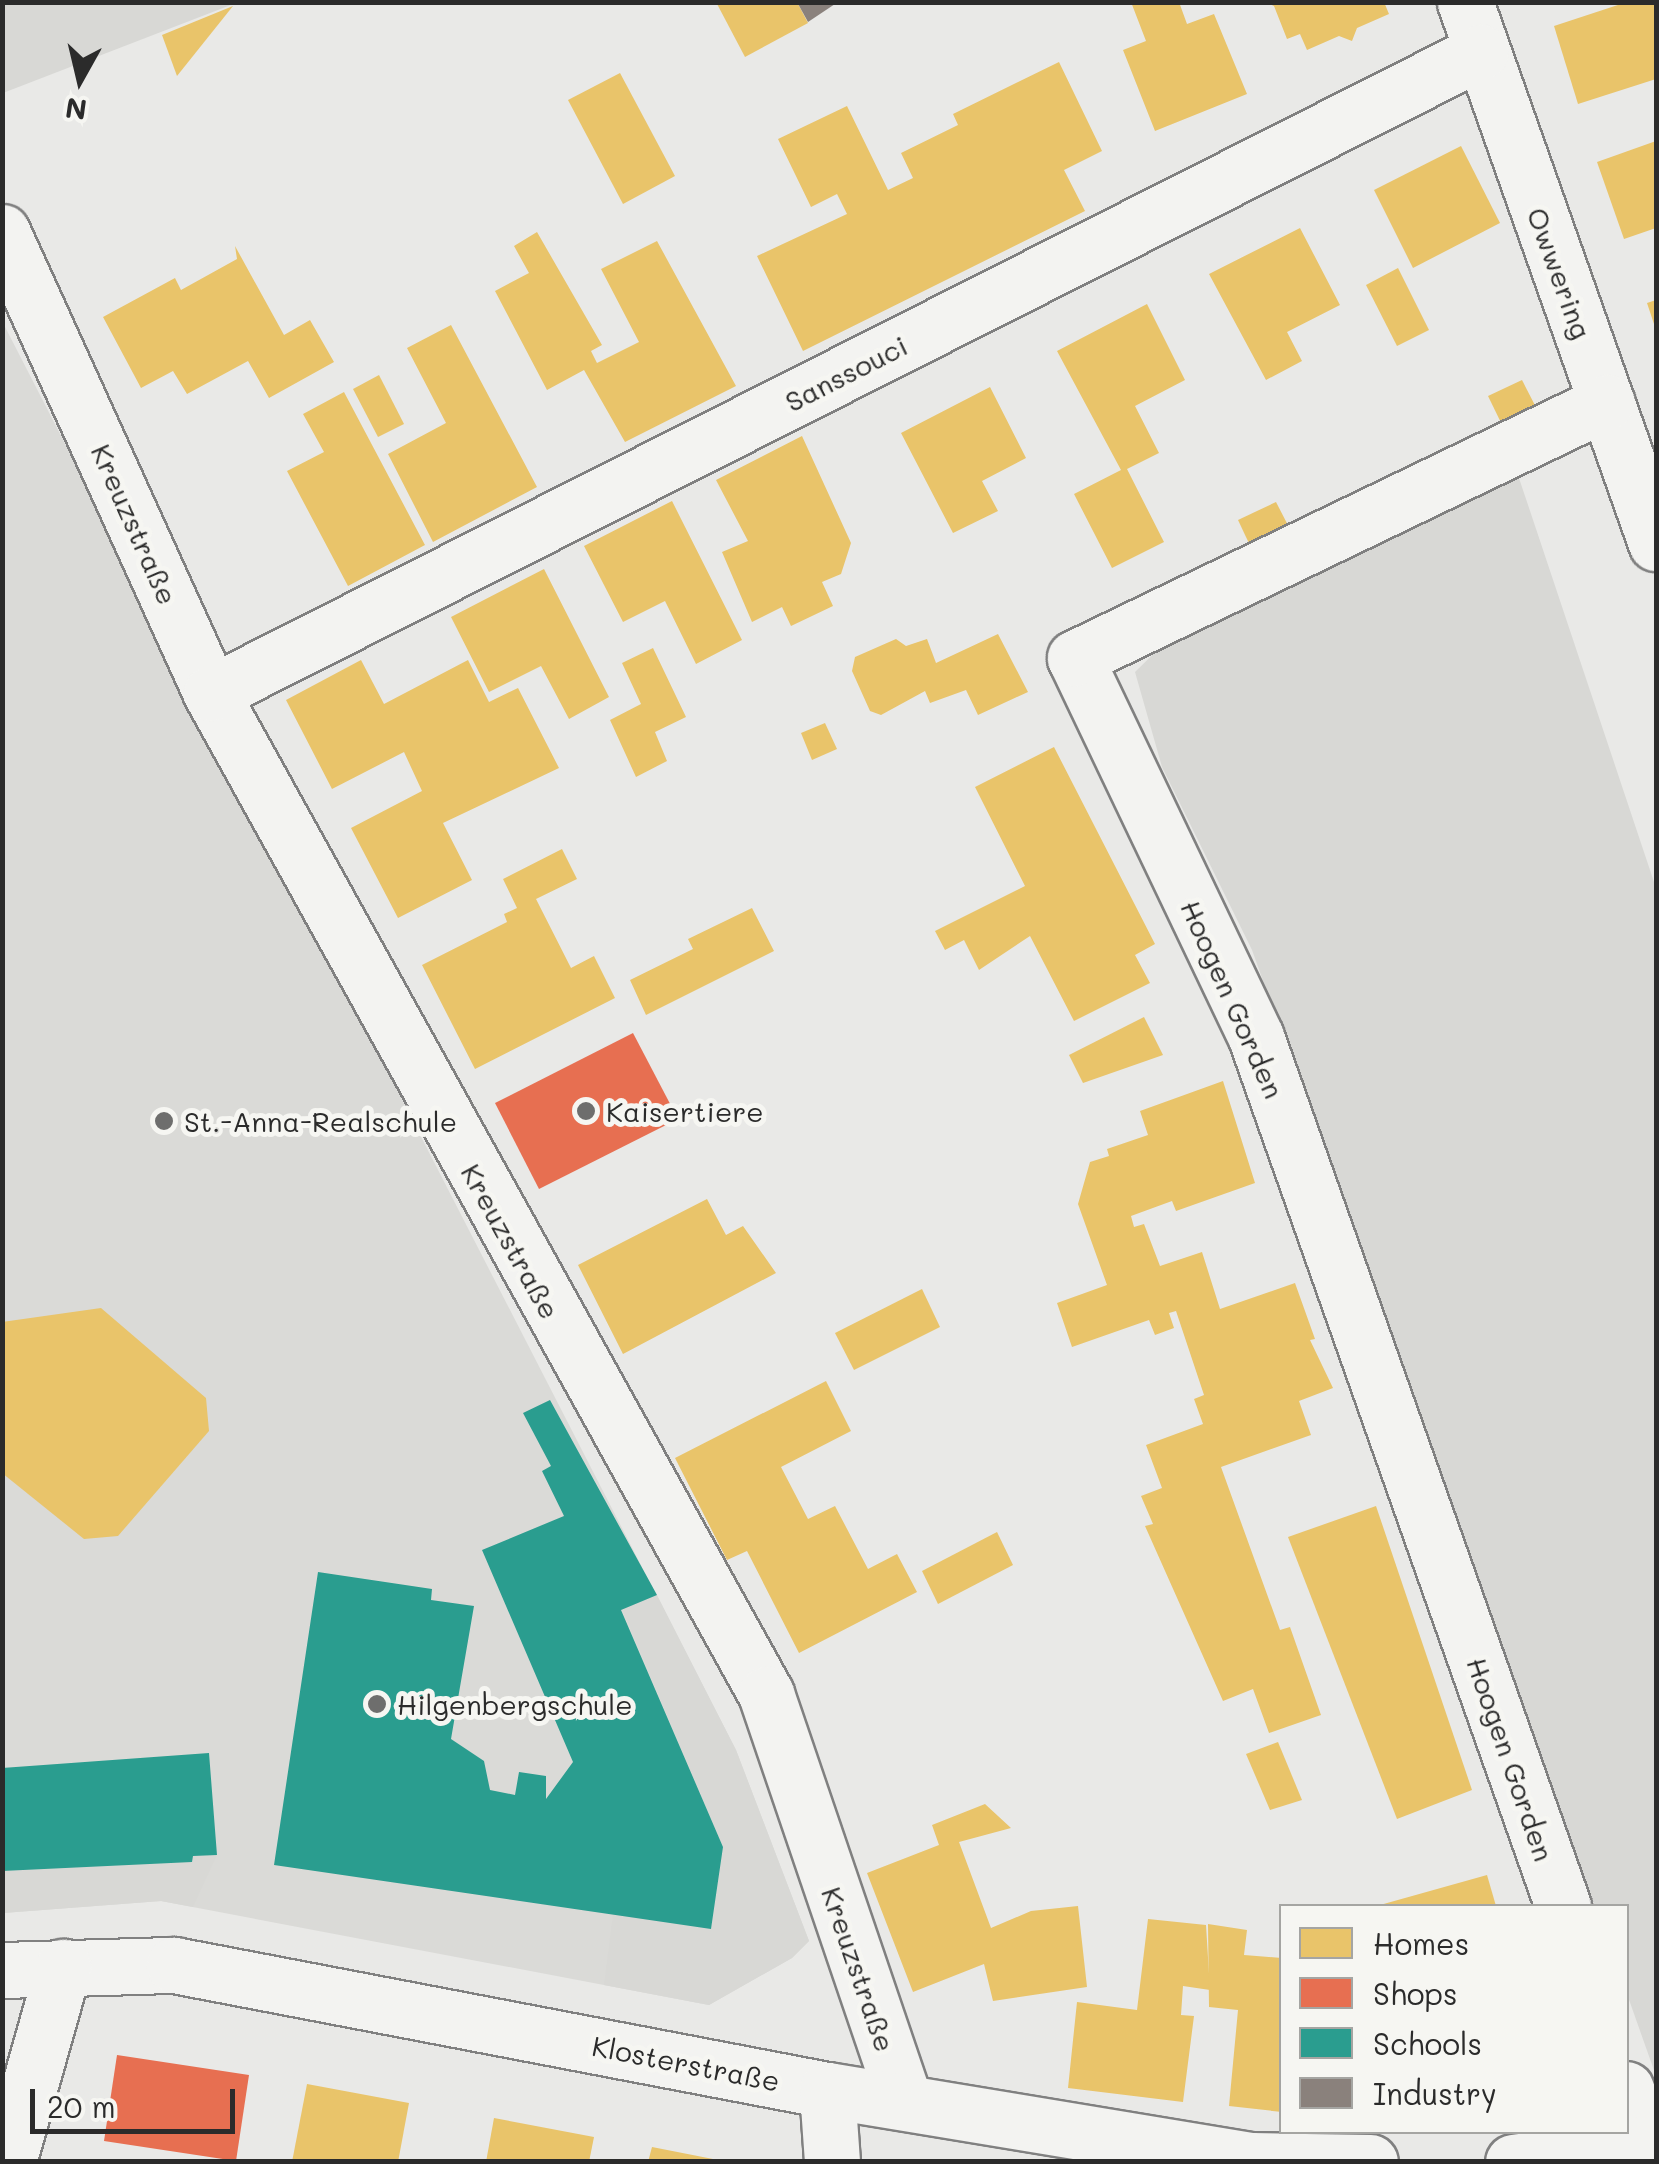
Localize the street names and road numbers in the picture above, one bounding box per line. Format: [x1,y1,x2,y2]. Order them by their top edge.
street label: Owwering [1521,203,1599,343]
street label: Sanssouci [779,328,913,418]
street label: Kreuzstraße [85,439,185,609]
street label: Hoogen Gorden [1174,895,1292,1103]
street label: Kreuzstraße [455,1158,567,1324]
street label: Hoogen Gorden [1460,1653,1562,1865]
street label: Kreuzstraße [815,1882,903,2056]
street label: Klosterstraße [589,2028,783,2098]

